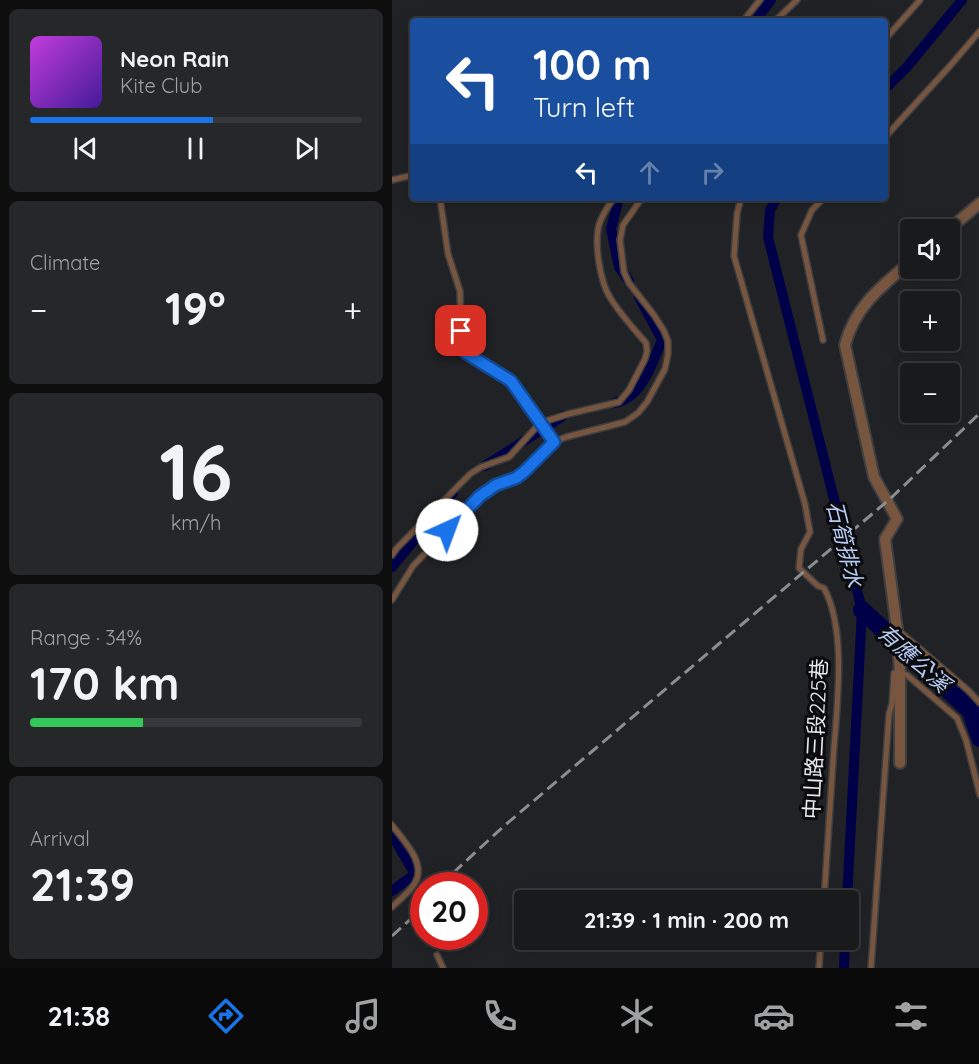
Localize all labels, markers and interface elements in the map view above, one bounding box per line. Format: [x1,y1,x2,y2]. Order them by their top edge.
text: 100 m [533,38,651,91]
icon: left [434,42,512,120]
text: Neon Rain [120,45,229,73]
text: Kite Club [120,73,202,98]
text: Turn left [533,90,635,124]
icon: previous [69,132,102,165]
icon: pause [179,132,212,165]
icon: next [290,132,323,165]
icon: left [570,156,603,189]
icon: ahead [633,156,666,189]
icon: right [696,156,729,189]
map controls [900,219,960,423]
button: sound [900,219,960,279]
text: Climate [30,250,100,275]
text: 19° [165,280,226,336]
text: − [30,289,47,330]
text: + [343,289,362,330]
button: + [900,291,960,351]
pin [435,305,486,356]
icon: arrive [444,314,477,347]
button: − [900,363,960,423]
text: 16 [159,422,233,520]
position arrow [415,498,479,562]
water label: 石筍排水 [821,498,869,591]
text: km/h [171,510,221,535]
water label: 有應公溪 [872,618,958,700]
text: Range · 34% [30,625,142,650]
text: 170 km [30,655,180,711]
street label: 中山路三段225巷 [798,658,832,820]
text: Arrival [30,826,90,851]
text: 21:39 [30,856,135,912]
speed limit sign: 20 [410,872,488,950]
text: 21:39 · 1 min · 200 m [584,906,789,934]
icon: directions [205,995,247,1037]
icon: music [342,995,384,1037]
icon: phone [479,995,521,1037]
icon: climate [616,995,658,1037]
icon: car [753,995,795,1037]
icon: filters [890,995,932,1037]
text: 21:38 [47,999,110,1033]

